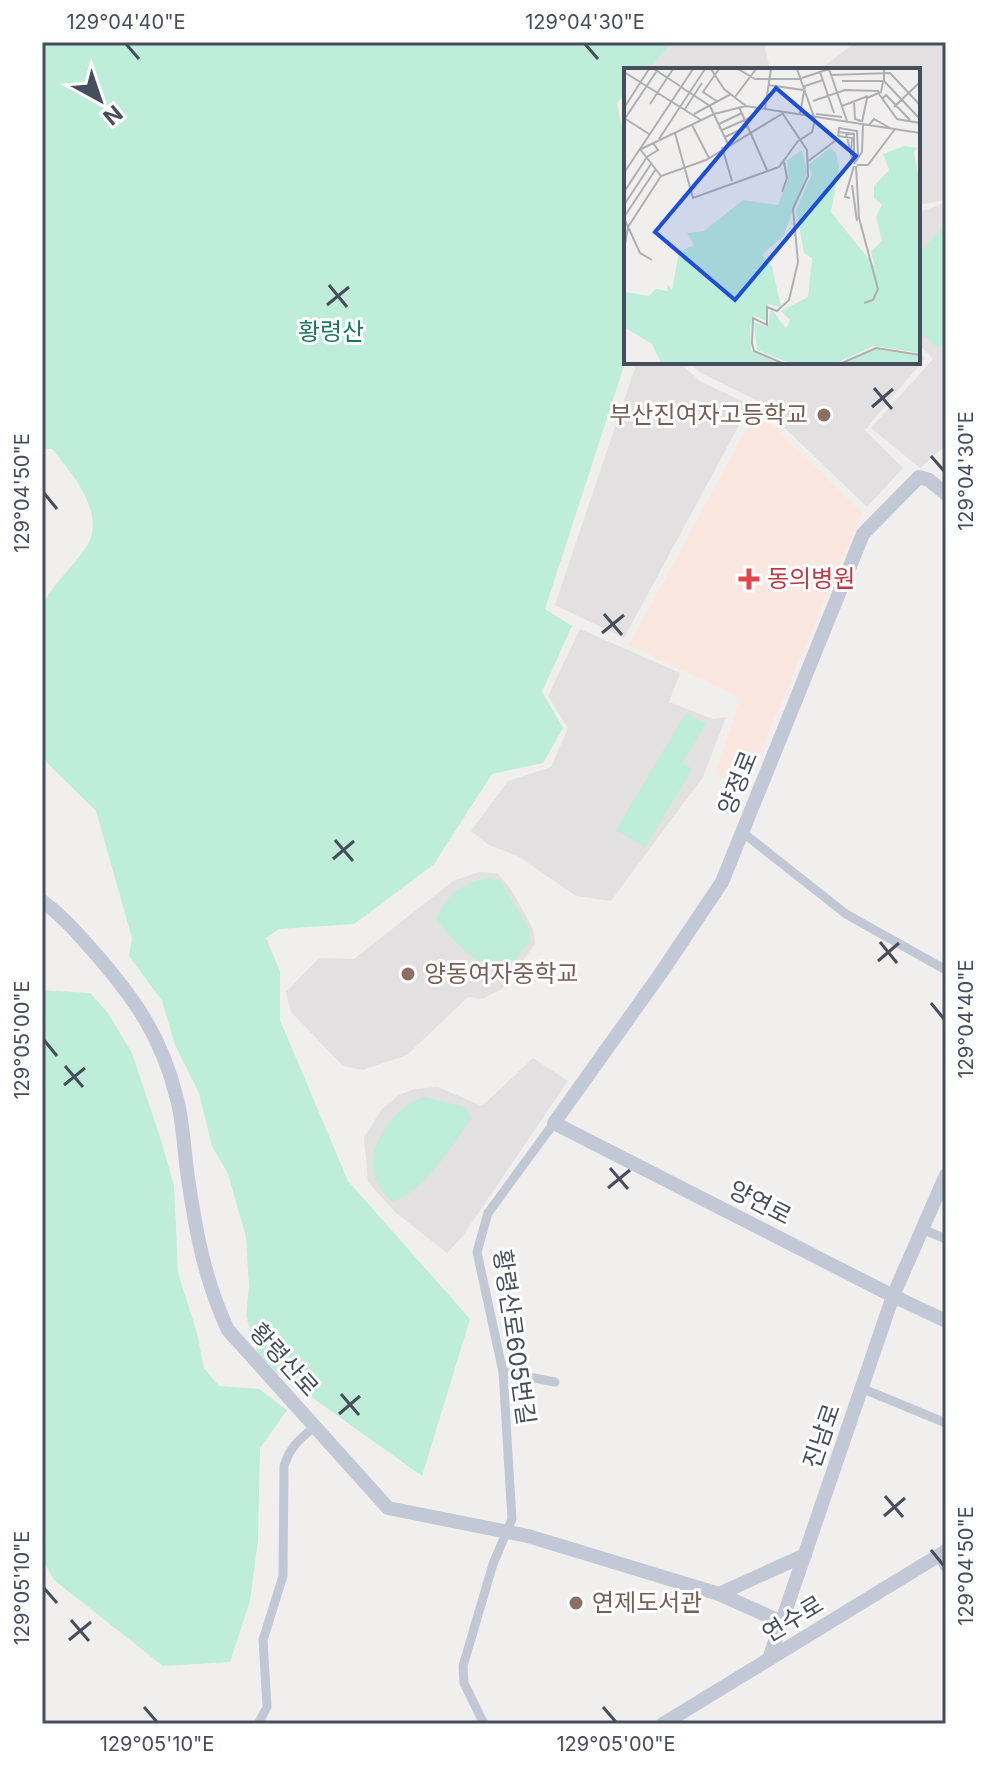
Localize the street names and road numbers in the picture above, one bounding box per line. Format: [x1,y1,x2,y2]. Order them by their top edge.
street label: 양정로 [712,747,763,819]
street label: 양연로 [724,1175,796,1231]
street label: 황령산로605번길 [488,1247,541,1427]
street label: 황령산로 [244,1317,325,1402]
street label: 진남로 [797,1400,846,1472]
street label: 연수로 [757,1589,829,1648]

